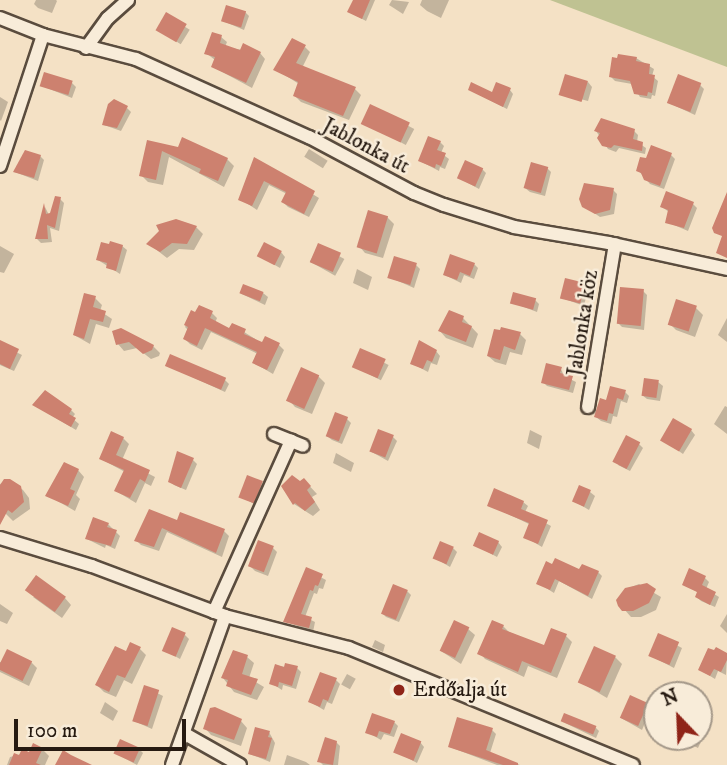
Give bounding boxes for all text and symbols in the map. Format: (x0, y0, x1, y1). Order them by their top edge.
street label: Jablonka út (318, 113, 414, 179)
street label: Jablonka köz (562, 268, 604, 378)
place label: Erdőalja út (413, 677, 507, 703)
north arrow (643, 681, 713, 751)
marker: Erdőalja út (391, 682, 407, 698)
text: N (659, 684, 682, 712)
scale bar (18, 706, 189, 750)
text: 100 m (27, 718, 78, 744)

